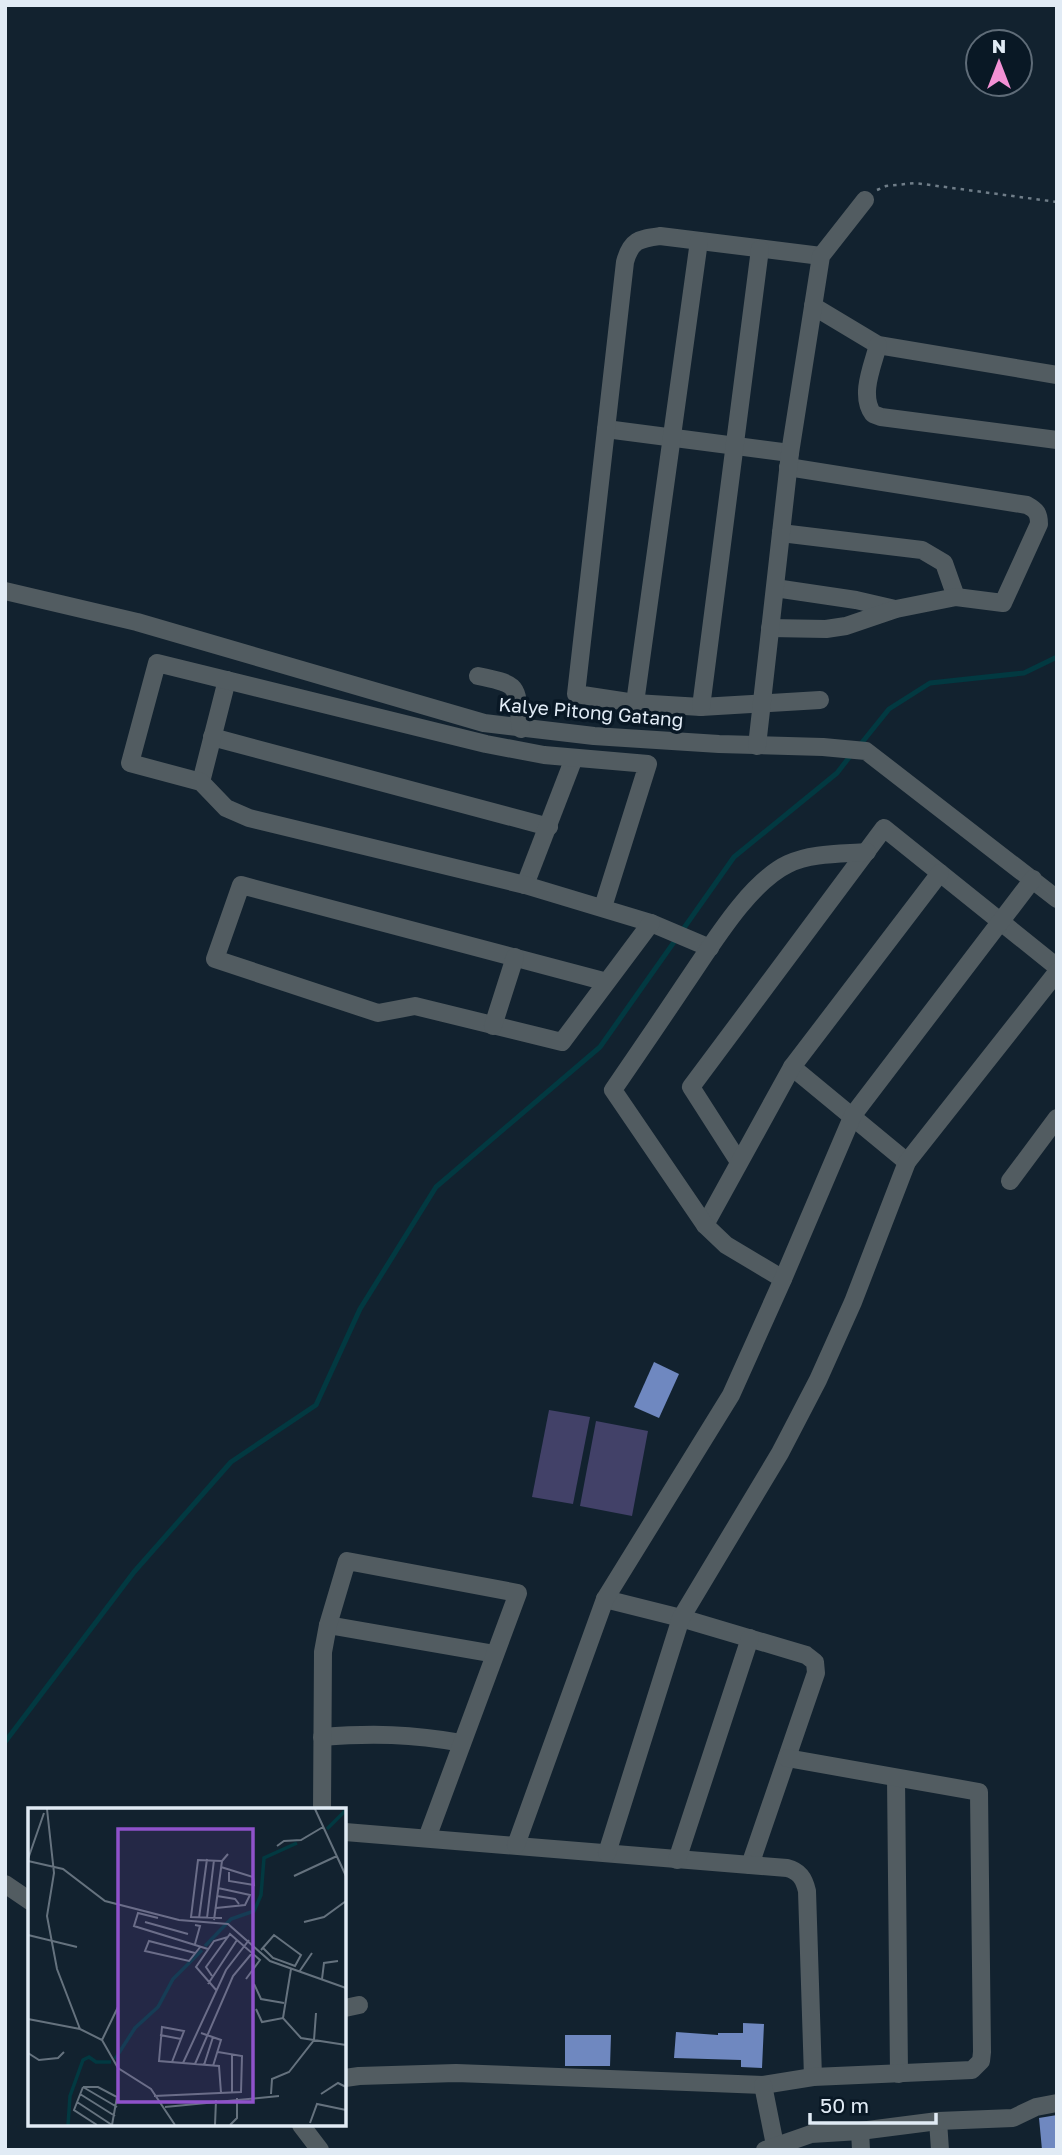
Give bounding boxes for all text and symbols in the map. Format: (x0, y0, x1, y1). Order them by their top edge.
north arrow (964, 28, 1034, 98)
text: N (992, 34, 1006, 57)
street label: Kalye Pitong Gatang (498, 692, 685, 731)
inset map (28, 1808, 346, 2127)
scale bar (810, 2082, 936, 2126)
text: 50 m (820, 2092, 869, 2118)

